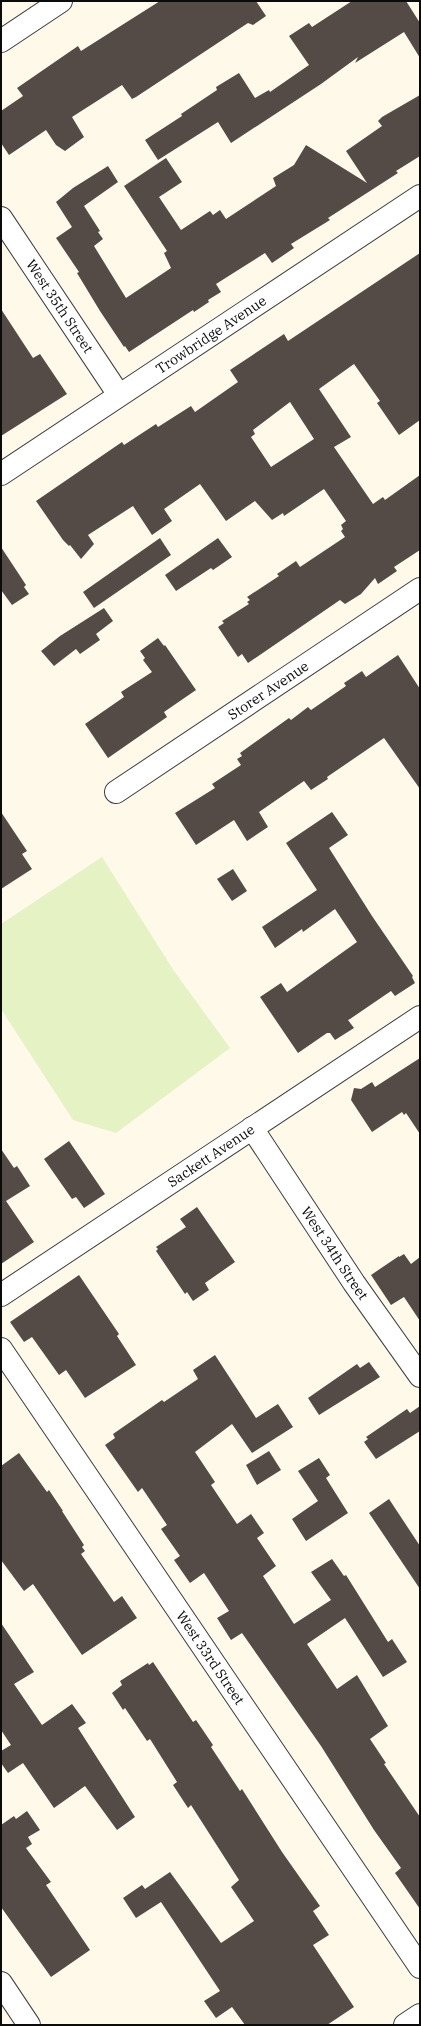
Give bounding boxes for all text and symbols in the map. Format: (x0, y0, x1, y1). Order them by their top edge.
street label: West 35th Street (22, 256, 97, 356)
street label: Trowbridge Avenue (152, 292, 270, 378)
street label: Storer Avenue (224, 657, 312, 724)
street label: Sackett Avenue (164, 1120, 258, 1191)
street label: West 34th Street (297, 1203, 372, 1304)
street label: West 33rd Street (172, 1607, 249, 1708)

